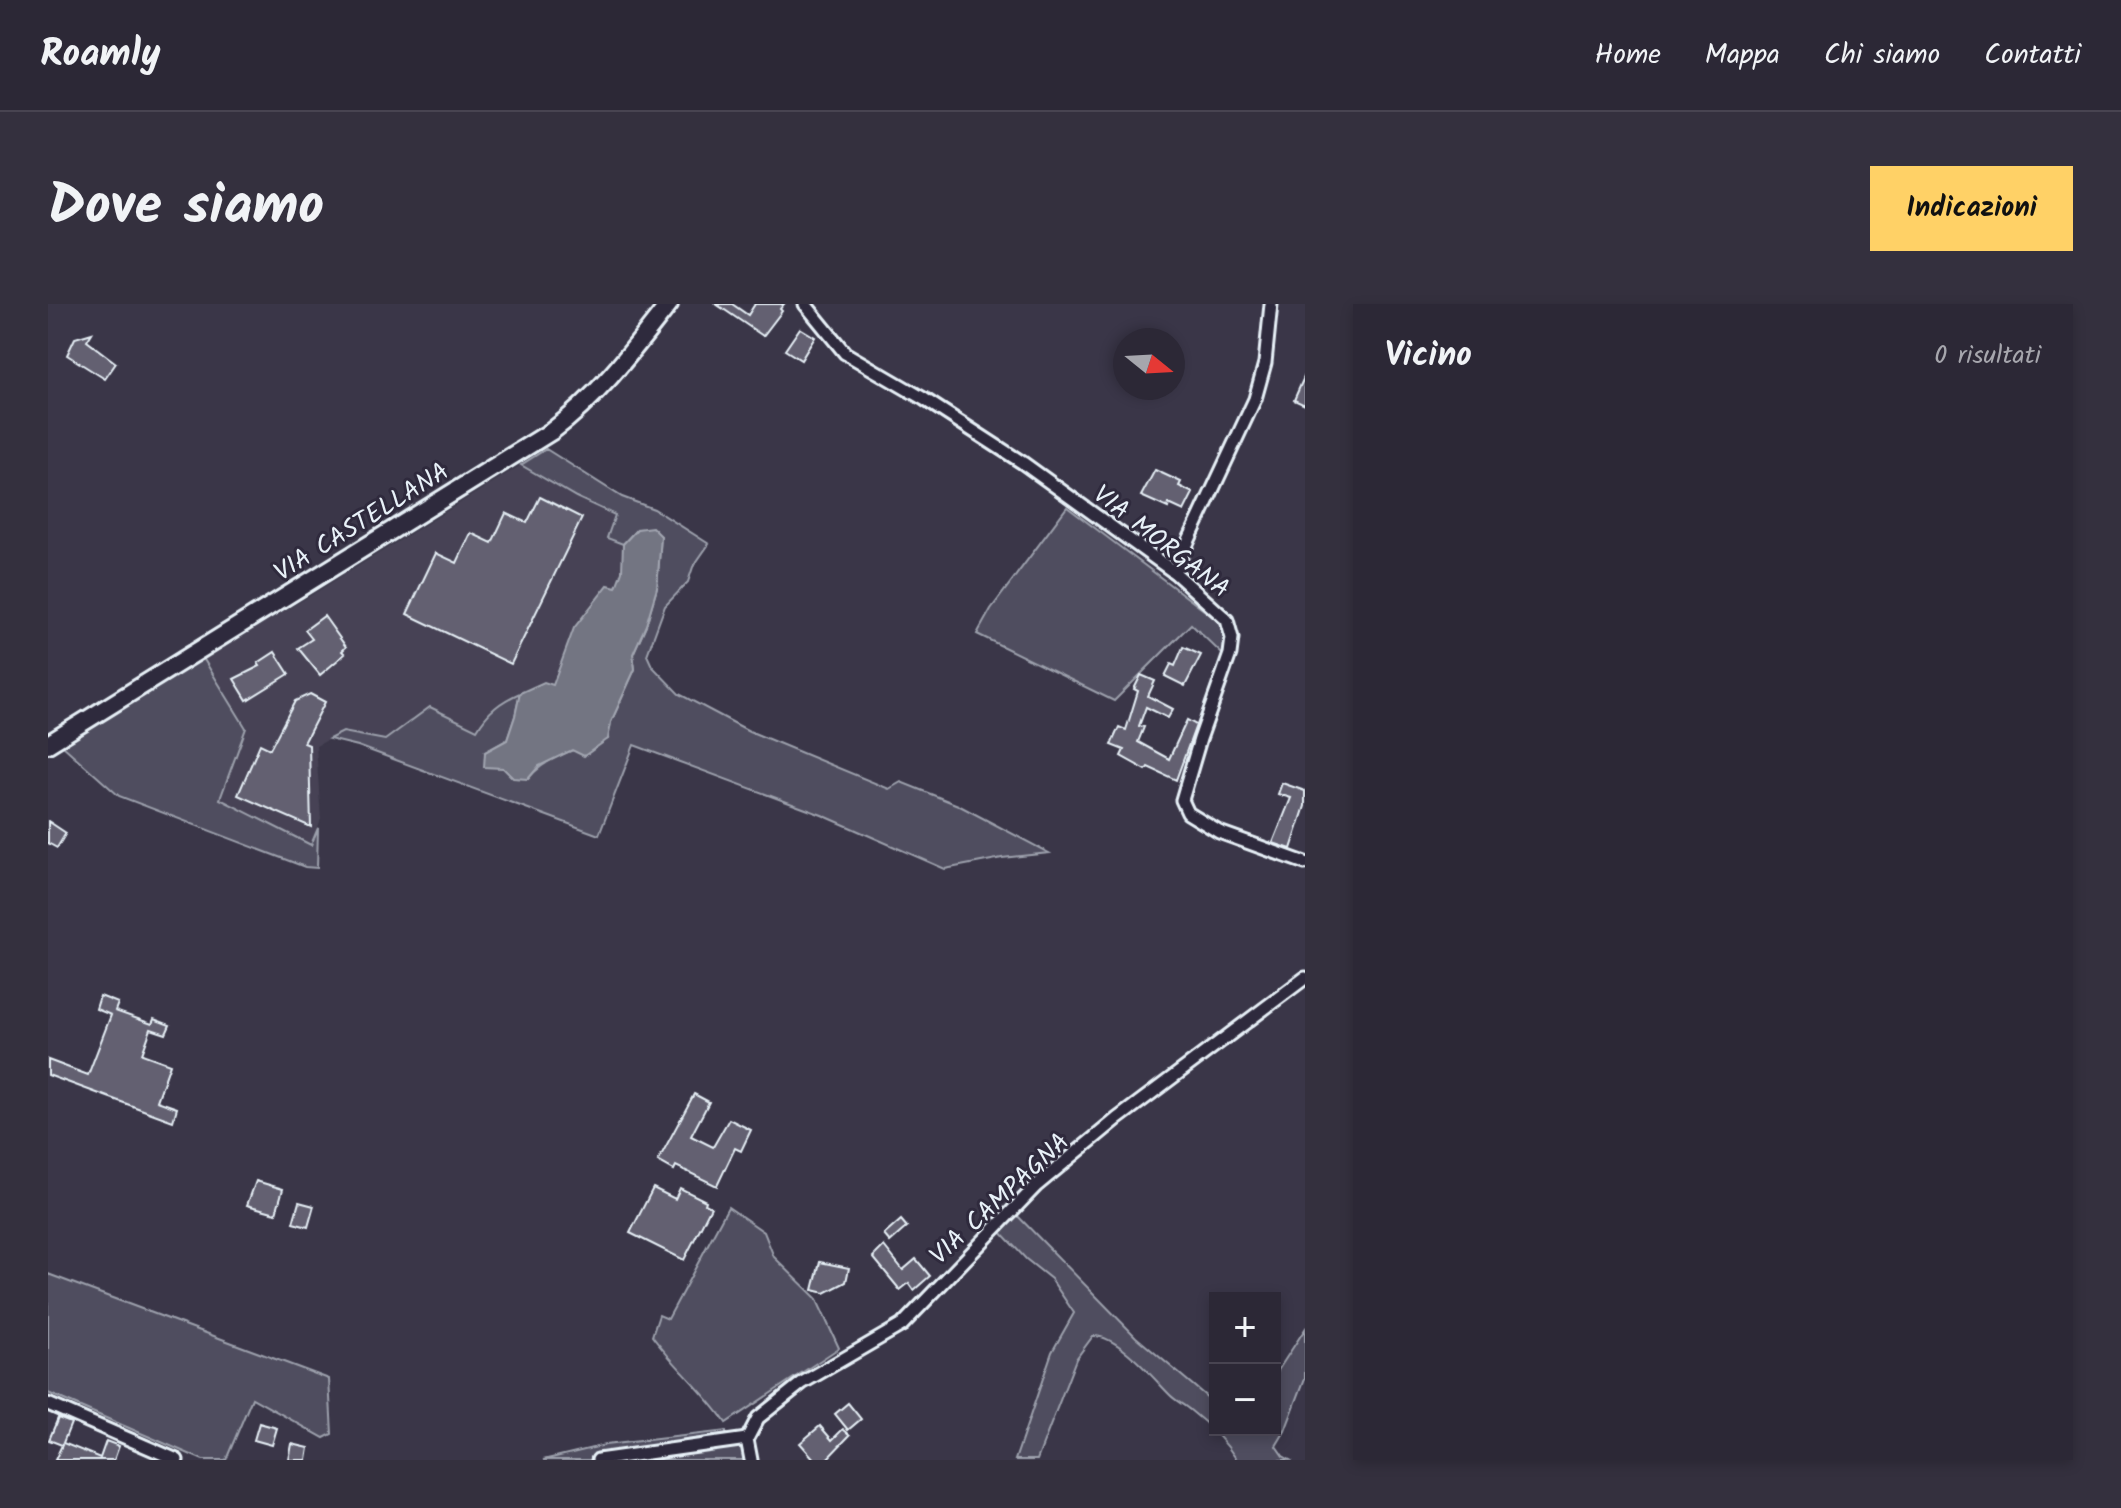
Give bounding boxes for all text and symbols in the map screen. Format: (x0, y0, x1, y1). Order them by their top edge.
text: Roamly (40, 25, 161, 85)
text: Home (1594, 33, 1661, 78)
text: Mappa (1705, 33, 1780, 78)
text: Chi siamo (1824, 33, 1940, 78)
text: Contatti (1984, 33, 2081, 78)
text: Dove siamo (48, 163, 324, 253)
button: Indicazioni (1870, 166, 2073, 251)
north arrow (1113, 328, 1185, 400)
text: Vicino (1385, 329, 1472, 383)
text: 0 risultati (1934, 335, 2041, 377)
street label: VIA CASTELLANA (266, 452, 458, 594)
street label: VIA MORGANA (1083, 475, 1239, 610)
street label: VIA CAMPAGNA (920, 1123, 1080, 1276)
map controls (1209, 1292, 1281, 1436)
button: + (1209, 1292, 1281, 1364)
button: − (1209, 1364, 1281, 1436)

